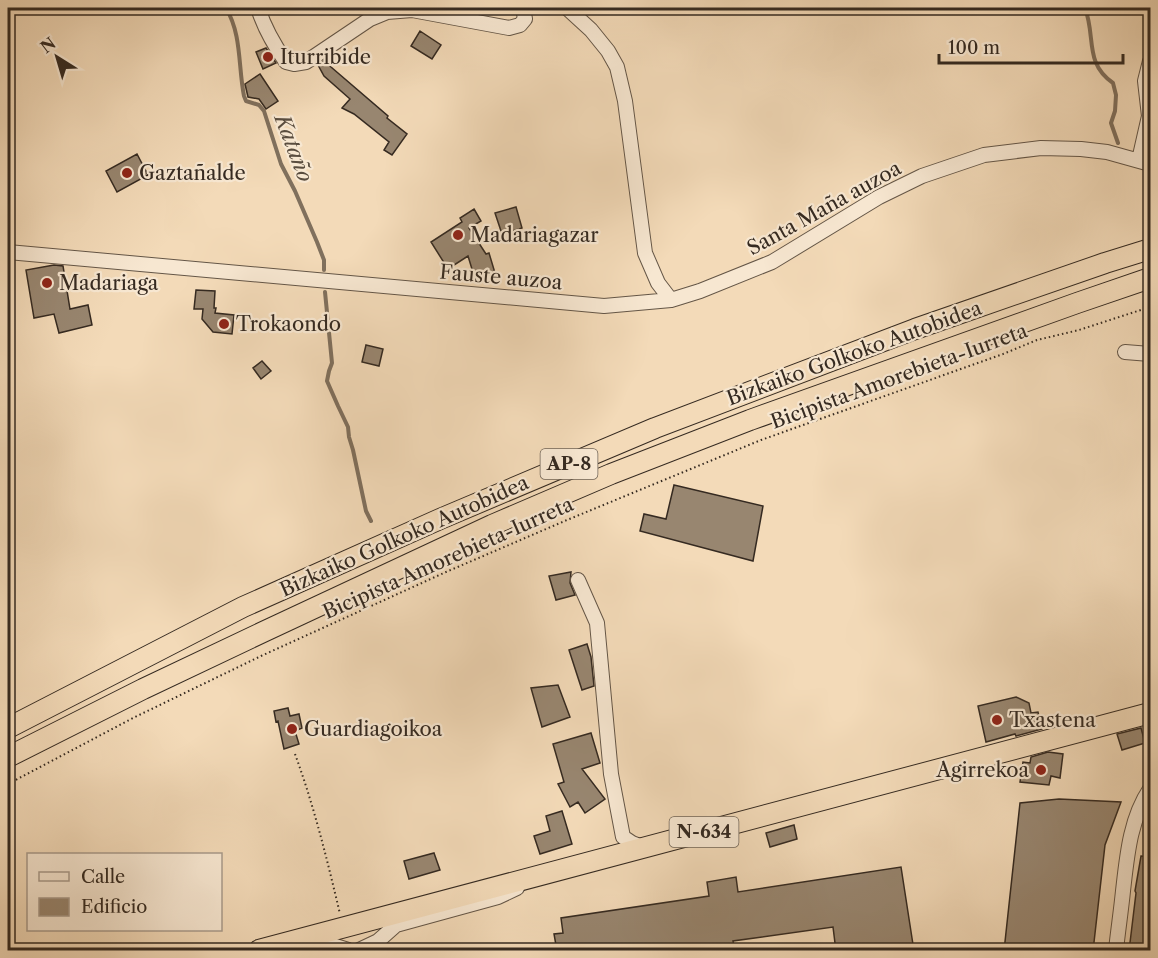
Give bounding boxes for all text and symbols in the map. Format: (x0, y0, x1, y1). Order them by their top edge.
north arrow (27, 27, 87, 87)
scale bar (939, 27, 1124, 65)
text: N (36, 33, 60, 57)
text: 100 m (948, 37, 1000, 59)
place label: Iturribide (280, 45, 371, 69)
marker: Iturribide (261, 50, 275, 64)
water label: Kataño (269, 109, 318, 186)
street label: Santa Maña auzoa (743, 156, 906, 260)
place label: Gaztañalde (139, 161, 246, 185)
marker: Gaztañalde (120, 166, 134, 180)
place label: Madariagazar (470, 223, 599, 247)
marker: Madariagazar (451, 228, 465, 242)
street label: Fauste auzoa (439, 260, 564, 294)
place label: Madariaga (59, 271, 159, 295)
marker: Madariaga (40, 276, 54, 290)
street label: Bizkaiko Golkoko Autobidea (723, 295, 985, 410)
place label: Trokaondo (236, 312, 341, 336)
marker: Trokaondo (217, 317, 231, 331)
street label: Bicipista Amorebieta-Iurreta (767, 318, 1031, 434)
road number: AP-8 (540, 449, 598, 479)
street label: Bizkaiko Golkoko Autobidea (276, 470, 532, 602)
street label: Bicipista Amorebieta-Iurreta (319, 492, 577, 624)
place label: Txastena (1009, 708, 1096, 732)
marker: Txastena (990, 713, 1004, 727)
place label: Guardiagoikoa (304, 717, 443, 741)
marker: Guardiagoikoa (285, 722, 299, 736)
place label: Agirrekoa (935, 758, 1029, 782)
marker: Agirrekoa (1034, 763, 1048, 777)
road number: N-634 (670, 817, 738, 847)
legend (27, 853, 222, 931)
text: Calle (81, 866, 125, 888)
text: Edificio (81, 896, 147, 918)

